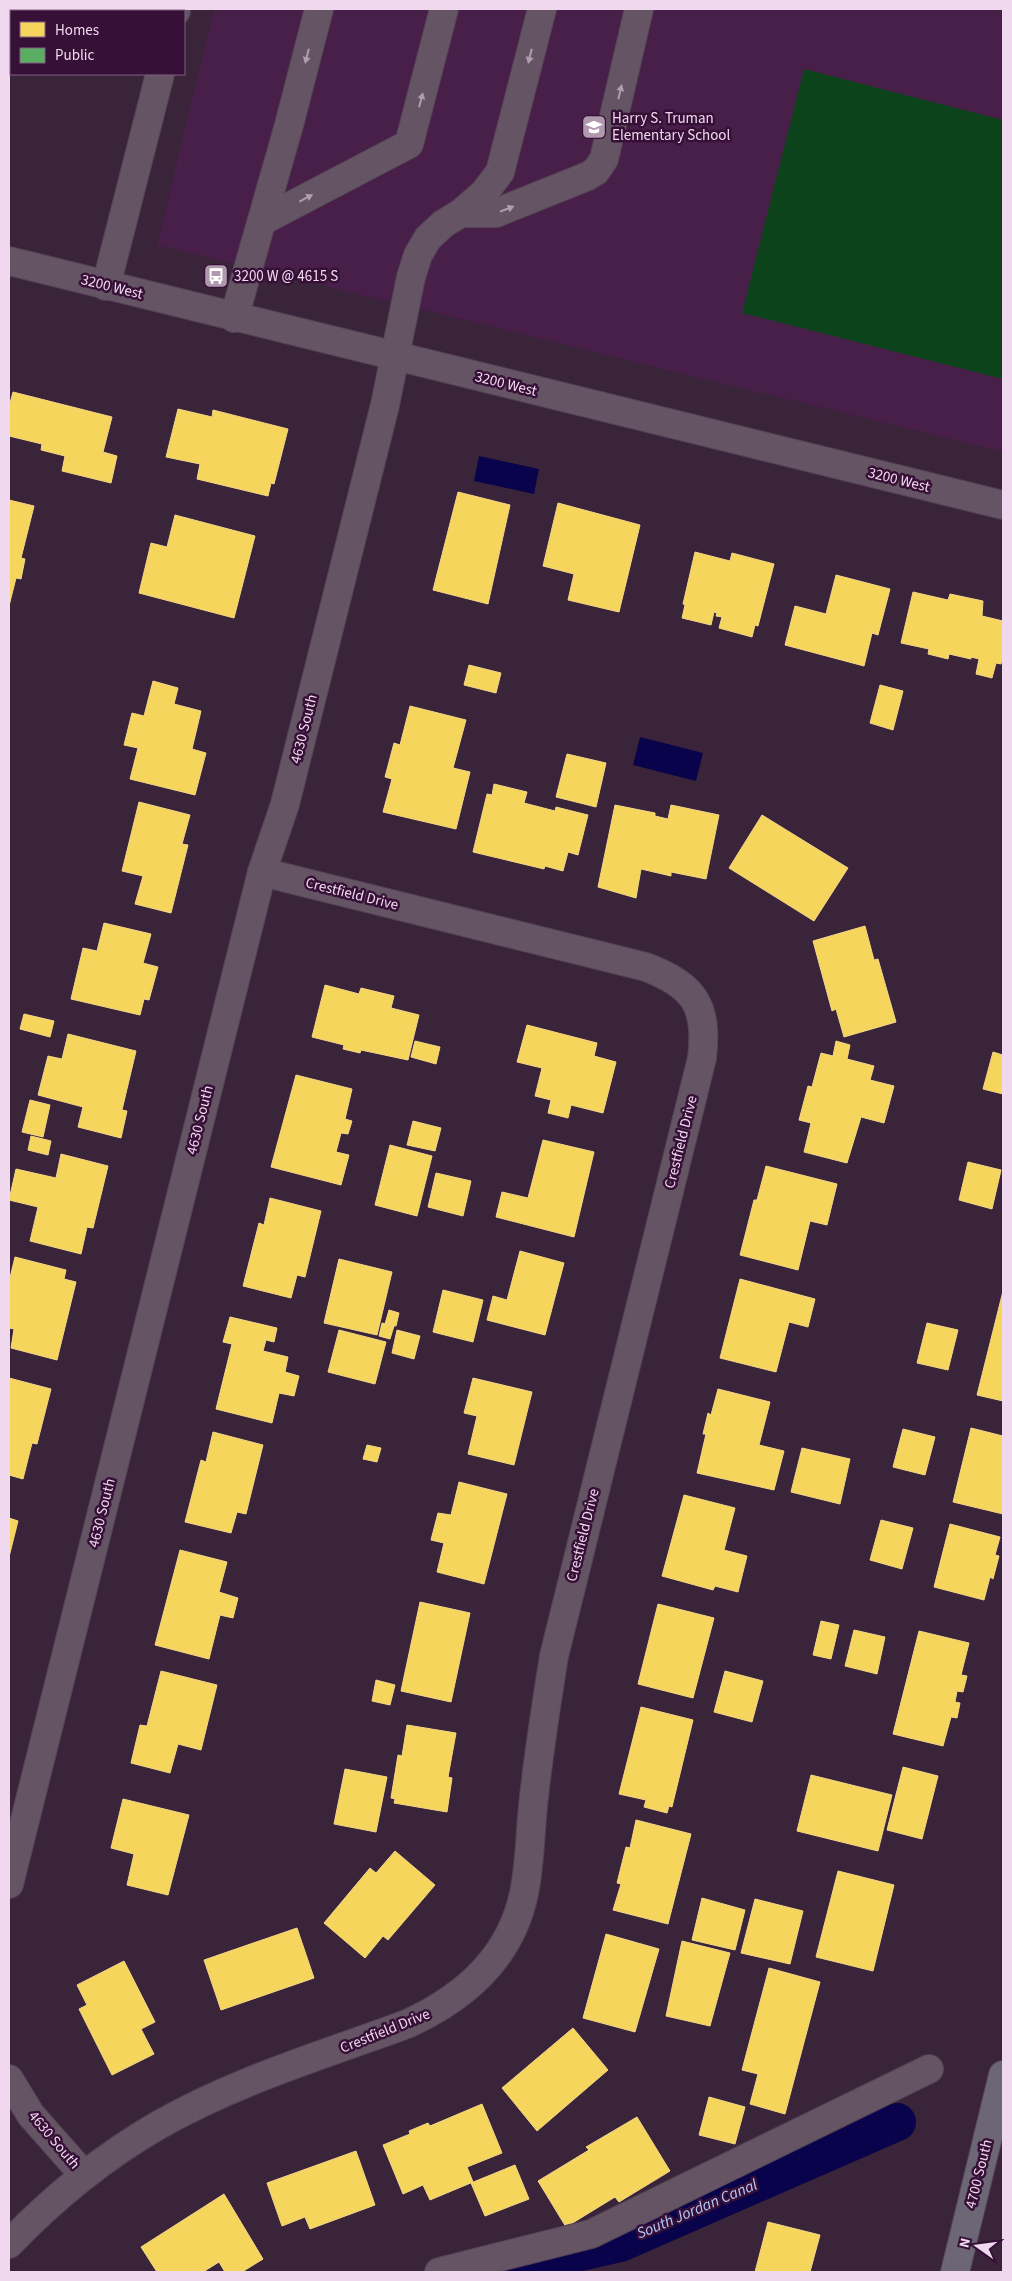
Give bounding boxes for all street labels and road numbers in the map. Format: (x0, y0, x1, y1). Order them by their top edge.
street label: 3200 West (79, 269, 145, 305)
street label: 3200 West (473, 366, 539, 402)
street label: 3200 West (866, 462, 932, 498)
street label: 4630 South (285, 692, 323, 766)
street label: Crestfield Drive (303, 872, 401, 916)
street label: 4630 South (181, 1083, 219, 1157)
street label: Crestfield Drive (659, 1093, 703, 1191)
street label: 4630 South (83, 1476, 121, 1550)
street label: Crestfield Drive (561, 1486, 605, 1584)
street label: Crestfield Drive (337, 2003, 433, 2059)
street label: 4630 South (23, 2106, 85, 2174)
street label: 4700 South (960, 2137, 998, 2211)

